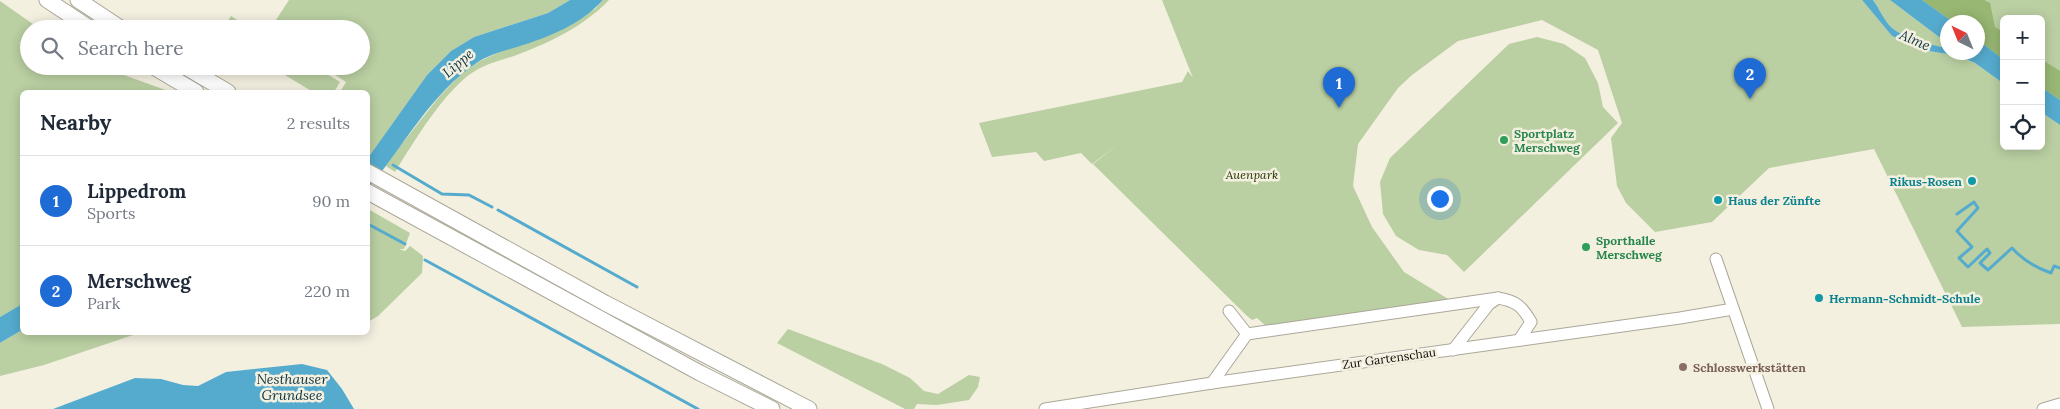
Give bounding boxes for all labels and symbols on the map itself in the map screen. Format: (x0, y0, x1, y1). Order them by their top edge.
north arrow (1940, 15, 1985, 60)
water label: Alme (1896, 25, 1933, 55)
water label: Lippe (439, 45, 478, 81)
pin: 2 (1734, 58, 1766, 99)
pin: 1 (1323, 67, 1355, 108)
place label: Sportplatz Merschweg (1514, 126, 1581, 155)
marker: Sportplatz Merschweg (1498, 134, 1510, 146)
park label: Auenpark (1225, 167, 1278, 182)
place label: Rikus-Rosen (1889, 174, 1962, 189)
marker: Rikus-Rosen (1966, 175, 1978, 187)
your location (1427, 186, 1453, 212)
place label: Haus der Zünfte (1728, 193, 1821, 208)
marker: Haus der Zünfte (1712, 194, 1724, 206)
place label: Sporthalle Merschweg (1596, 233, 1663, 262)
marker: Sporthalle Merschweg (1580, 241, 1592, 253)
place label: Hermann-Schmidt-Schule (1829, 291, 1981, 306)
marker: Hermann-Schmidt-Schule (1813, 292, 1825, 304)
street label: Zur Gartenschau (1341, 344, 1437, 372)
place label: Schlosswerkstätten (1693, 360, 1806, 375)
marker: Schlosswerkstätten (1677, 361, 1689, 373)
water label: Nesthauser Grundsee (256, 370, 328, 404)

